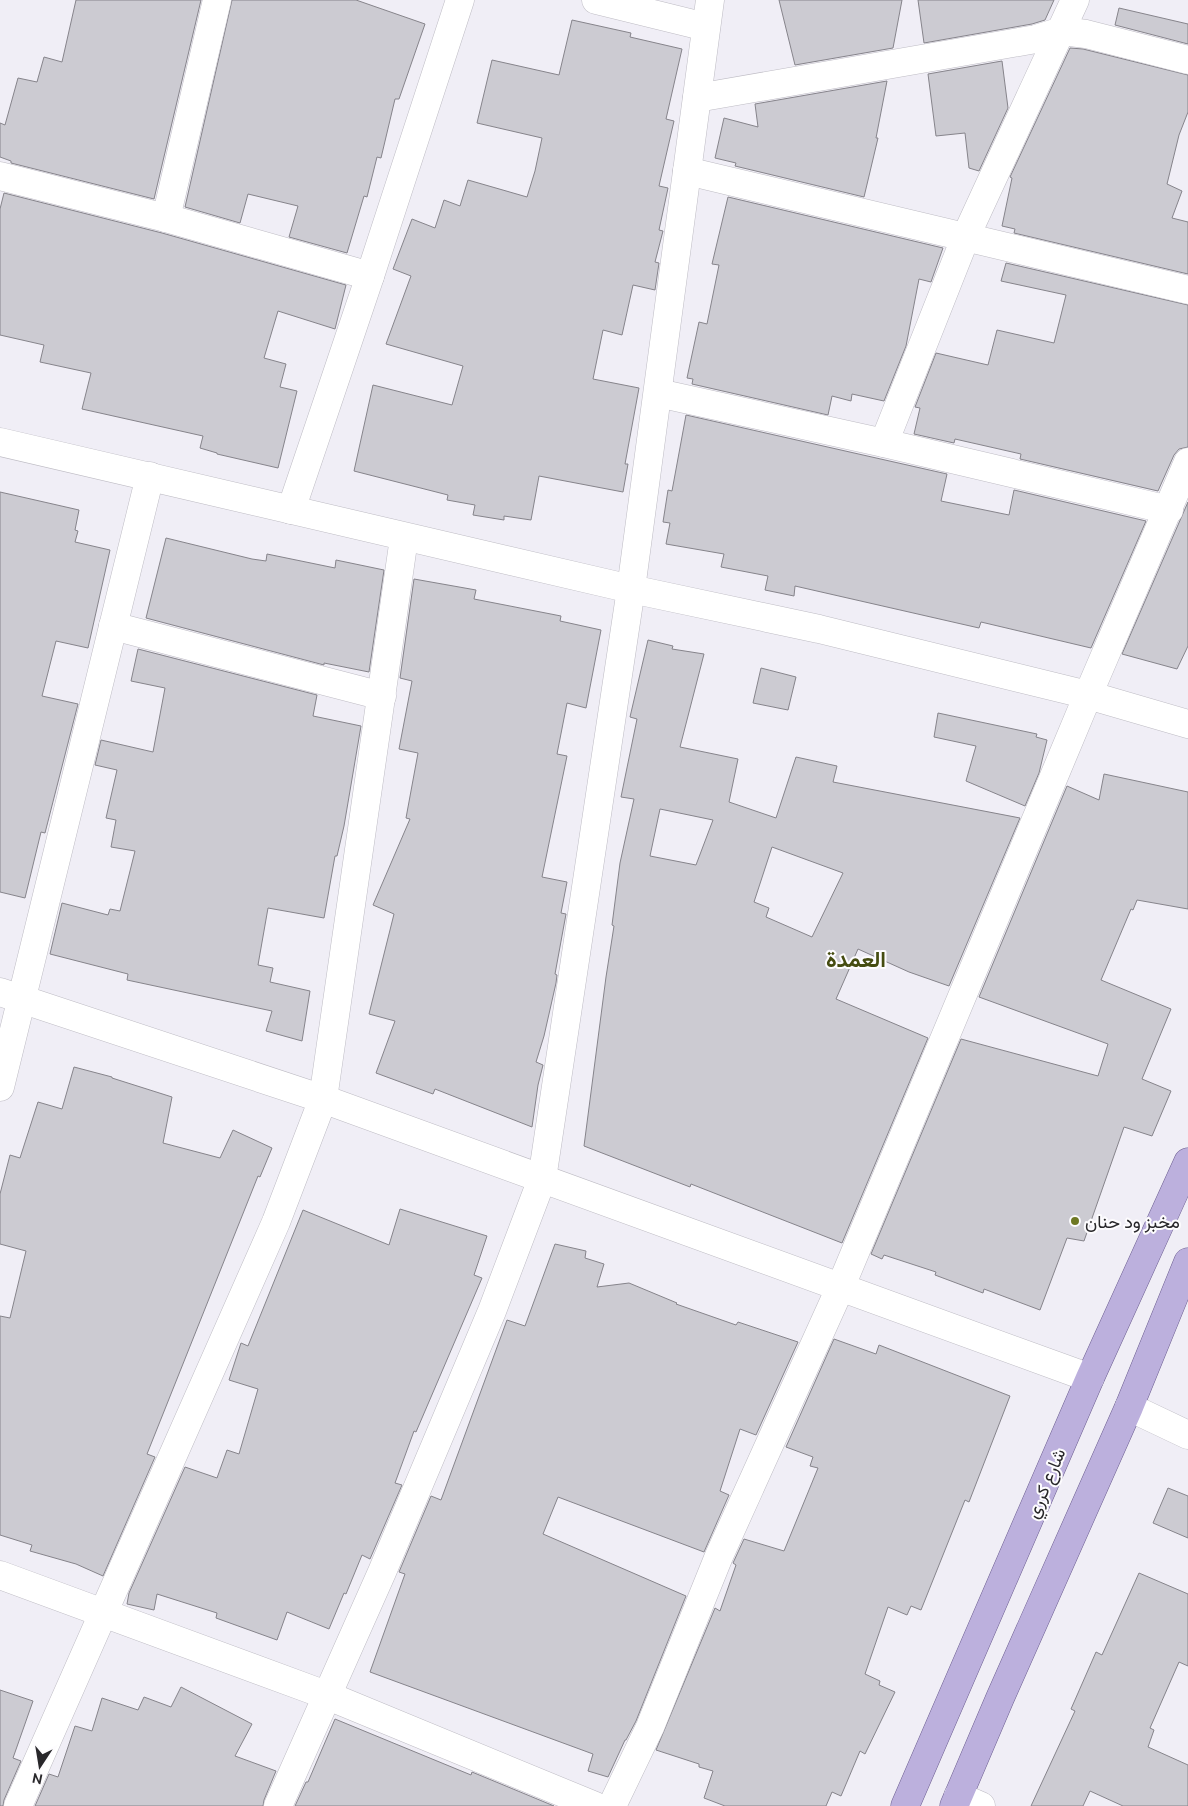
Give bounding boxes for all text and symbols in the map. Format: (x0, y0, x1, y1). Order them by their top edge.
district label: العمدة (826, 946, 886, 971)
place label: مخبز ود حنان (1085, 1211, 1180, 1233)
marker: مخبز ود حنان (1069, 1215, 1081, 1227)
street label: شارع كرري (1021, 1445, 1074, 1523)
north arrow (15, 1741, 65, 1791)
text: N (31, 1770, 44, 1788)

